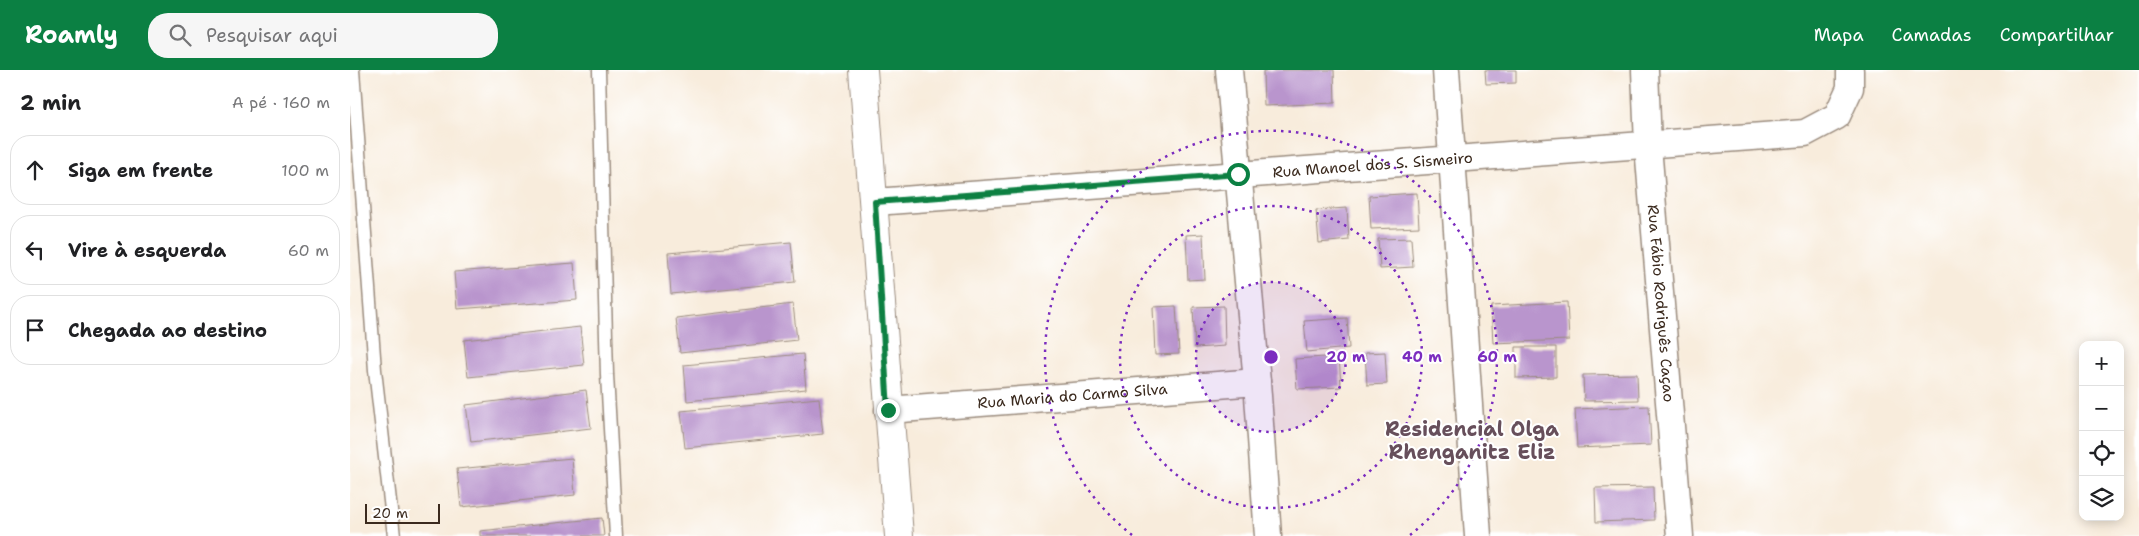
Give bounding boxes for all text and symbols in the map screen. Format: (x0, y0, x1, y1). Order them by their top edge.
search box (148, 13, 498, 58)
text: Roamly (25, 19, 118, 51)
icon: search (166, 21, 194, 49)
text: Pesquisar aqui (206, 23, 338, 48)
text: Mapa (1814, 23, 1864, 47)
text: Camadas (1892, 23, 1972, 47)
text: Compartilhar (2000, 23, 2114, 47)
text: 2 min (20, 89, 81, 117)
text: A pé · 160 m (232, 92, 330, 113)
street label: Rua Manoel dos S. Sismeiro (1272, 148, 1473, 182)
icon: ahead (21, 156, 49, 184)
text: Siga em frente (68, 158, 213, 183)
text: 100 m (281, 160, 329, 181)
route start (1227, 163, 1250, 186)
street label: Rua Fábio Rodriguês Caçao (1643, 204, 1679, 403)
icon: left (21, 236, 49, 264)
text: Vire à esquerda (68, 238, 226, 263)
text: 60 m (288, 240, 329, 261)
icon: arrive (21, 316, 49, 344)
text: Chegada ao destino (68, 318, 267, 343)
map controls (2079, 341, 2124, 521)
button: + (2079, 341, 2124, 386)
text: 20 m (1326, 347, 1366, 367)
text: 40 m (1402, 347, 1442, 367)
text: 60 m (1477, 347, 1517, 367)
centre of rings (1262, 348, 1280, 366)
street label: Rua Maria do Carmo Silva (977, 379, 1169, 413)
button: − (2079, 386, 2124, 431)
route end (877, 399, 900, 422)
district label: Residencial Olga Rhenganitz Eliz (1385, 416, 1559, 465)
button: locate (2079, 431, 2124, 476)
button: layers (2079, 476, 2124, 521)
scale bar (365, 501, 440, 524)
text: 20 m (372, 504, 408, 522)

